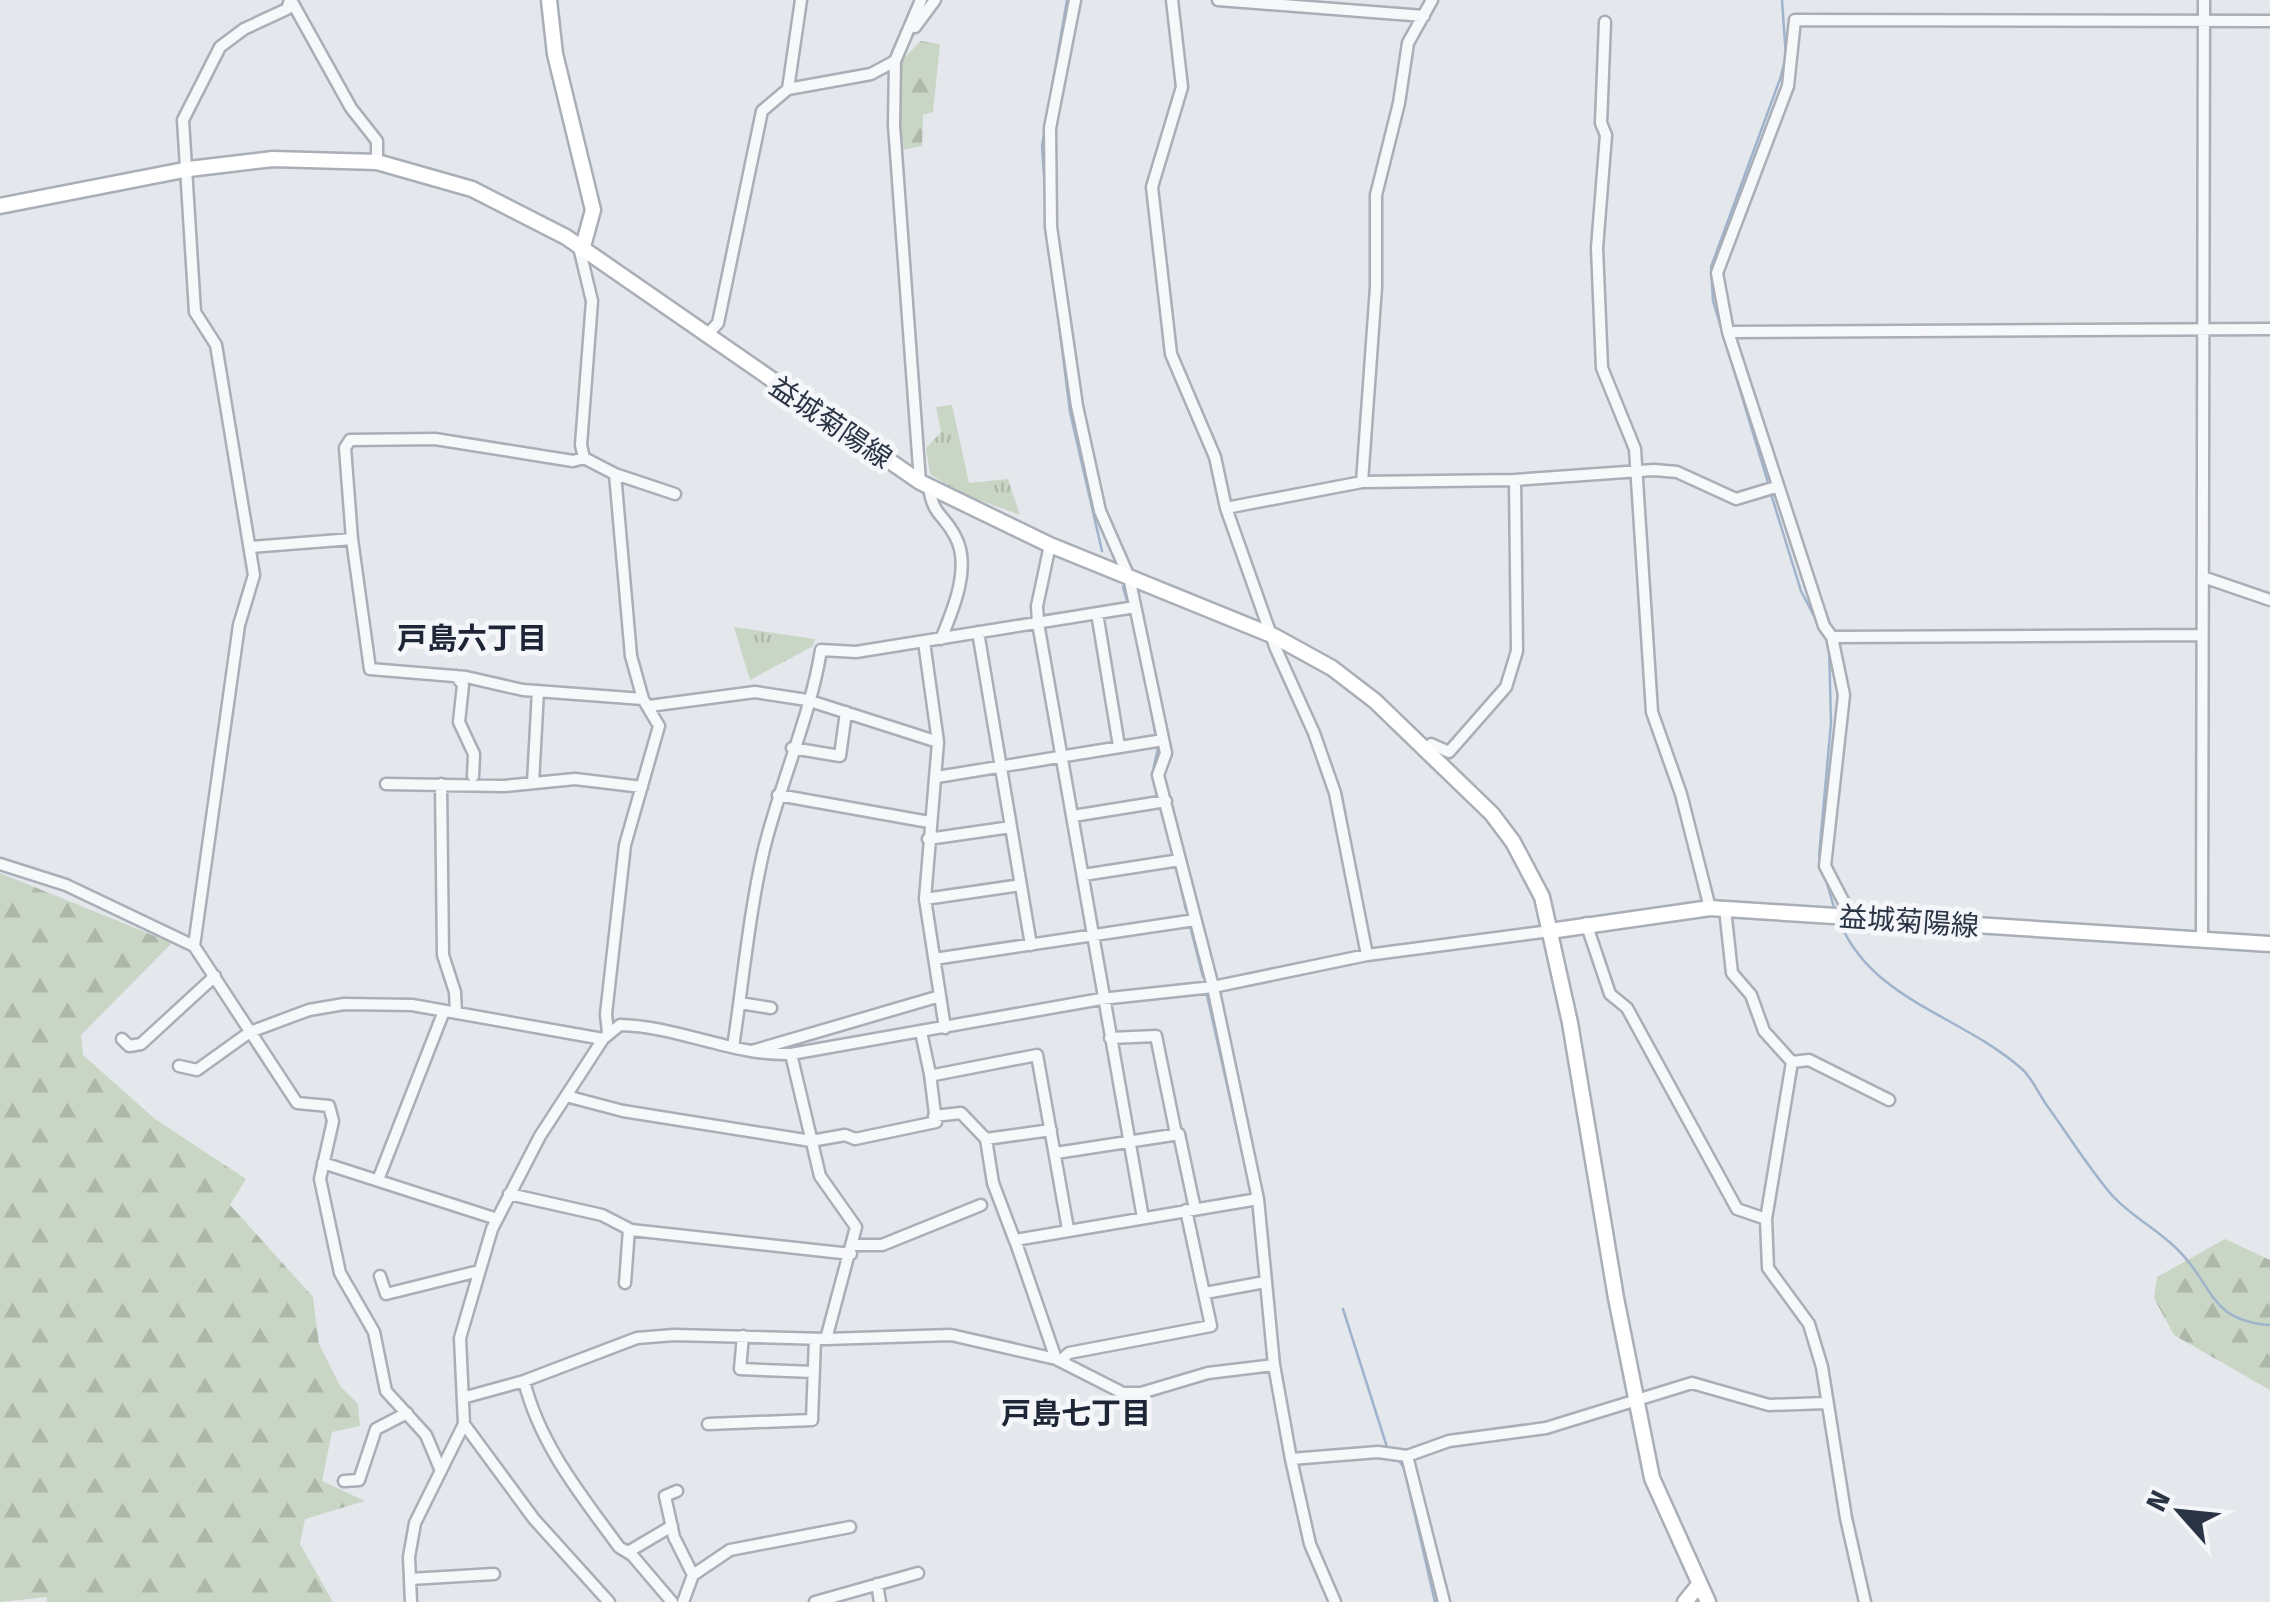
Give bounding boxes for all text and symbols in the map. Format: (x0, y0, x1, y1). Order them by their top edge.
street label: 益城菊陽線 (763, 370, 898, 475)
district label: 戸島六丁目 (397, 621, 547, 657)
street label: 益城菊陽線 (1838, 900, 1980, 943)
district label: 戸島七丁目 (1001, 1396, 1151, 1432)
north arrow (2130, 1462, 2230, 1562)
text: N (2139, 1485, 2177, 1517)

